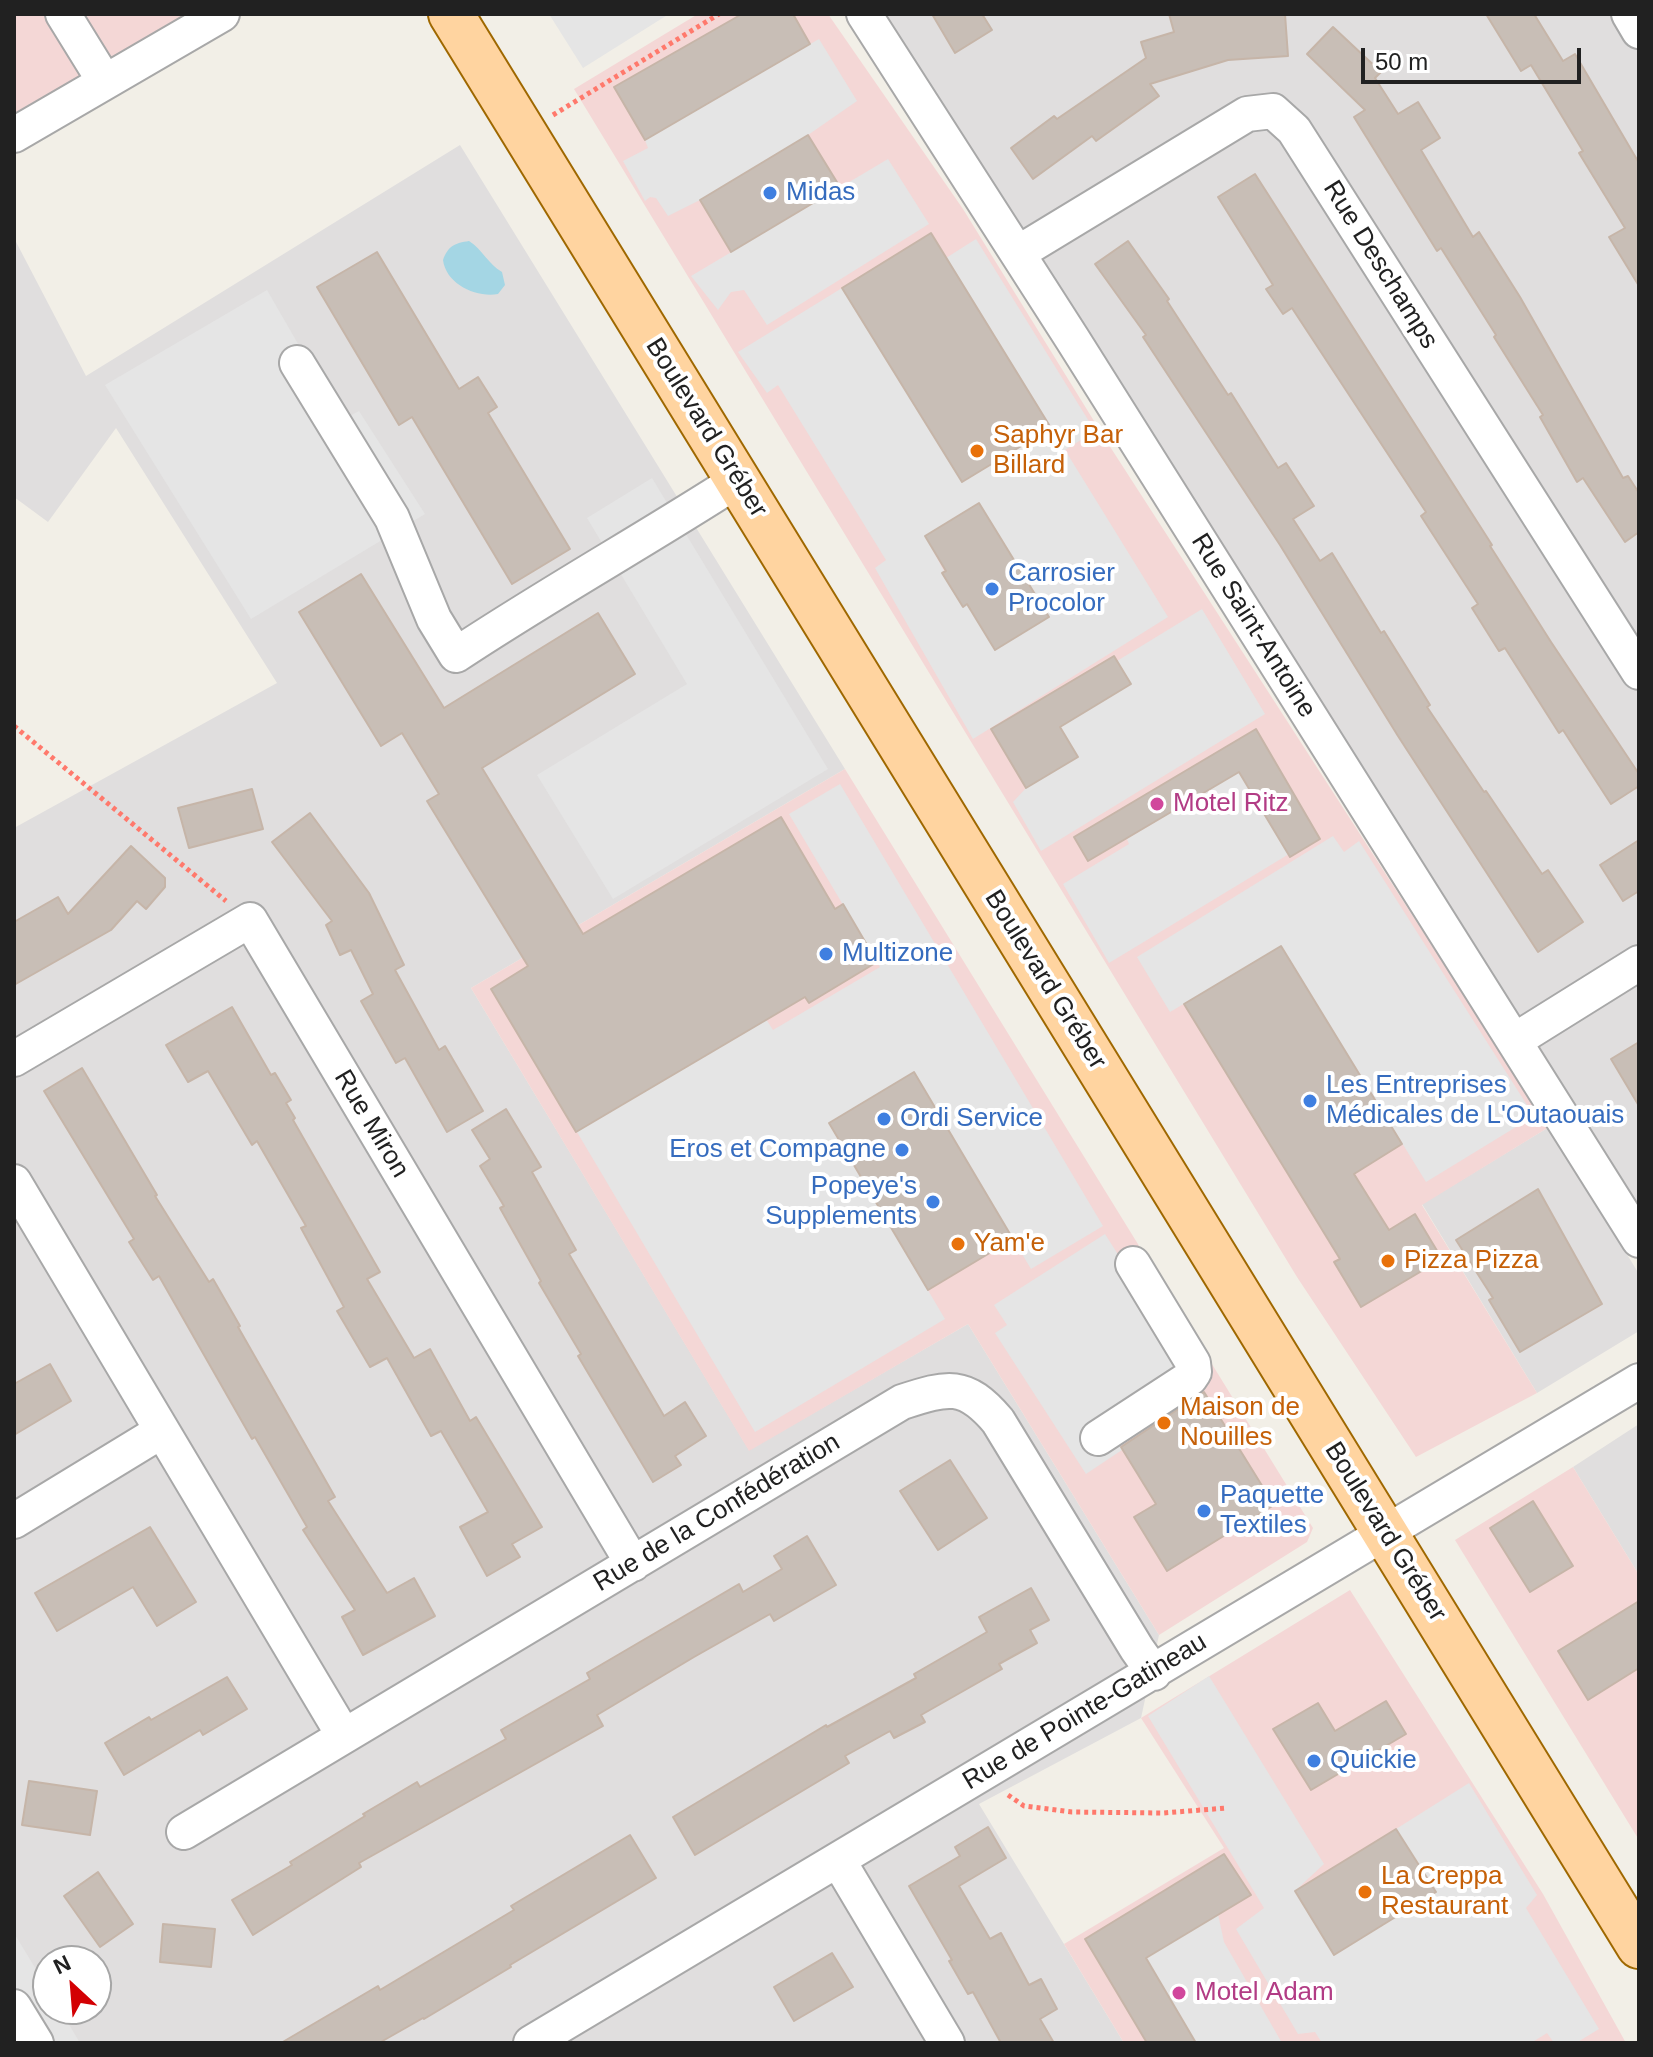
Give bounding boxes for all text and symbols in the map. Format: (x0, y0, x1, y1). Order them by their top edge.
scale bar (1365, 32, 1585, 82)
text: 50 m (1375, 48, 1428, 75)
street label: Rue Deschamps (1316, 175, 1444, 355)
place label: Midas (786, 177, 855, 209)
marker: Midas (761, 184, 779, 202)
street label: Boulevard Gréber (638, 333, 774, 523)
place label: Saphyr Bar Billard (993, 420, 1123, 482)
marker: Saphyr Bar Billard (968, 442, 986, 460)
street label: Rue Saint-Antoine (1184, 528, 1322, 724)
place label: Carrosier Procolor (1008, 558, 1115, 620)
marker: Carrosier Procolor (983, 580, 1001, 598)
place label: Motel Ritz (1173, 788, 1289, 820)
marker: Motel Ritz (1148, 795, 1166, 813)
street label: Boulevard Gréber (977, 885, 1113, 1075)
place label: Multizone (842, 938, 953, 970)
marker: Multizone (817, 945, 835, 963)
street label: Rue Miron (327, 1065, 415, 1183)
place label: Les Entreprises Médicales de L'Outaouais (1326, 1070, 1624, 1132)
marker: Les Entreprises Médicales de L'Outaouais (1301, 1092, 1319, 1110)
place label: Ordi Service (900, 1103, 1043, 1135)
marker: Ordi Service (875, 1110, 893, 1128)
place label: Eros et Compagne (669, 1134, 886, 1166)
marker: Eros et Compagne (893, 1141, 911, 1159)
place label: Popeye's Supplements (765, 1171, 917, 1232)
marker: Popeye's Supplements (924, 1193, 942, 1211)
place label: Yam'e (974, 1228, 1045, 1260)
marker: Yam'e (949, 1235, 967, 1253)
place label: Pizza Pizza (1404, 1245, 1538, 1277)
marker: Pizza Pizza (1379, 1252, 1397, 1270)
place label: Maison de Nouilles (1180, 1392, 1300, 1454)
marker: Maison de Nouilles (1155, 1414, 1173, 1432)
street label: Rue de la Confédération (588, 1427, 846, 1599)
street label: Boulevard Gréber (1317, 1437, 1453, 1627)
place label: Paquette Textiles (1220, 1480, 1324, 1542)
marker: Paquette Textiles (1195, 1502, 1213, 1520)
street label: Rue de Pointe-Gatineau (957, 1627, 1213, 1797)
place label: Quickie (1330, 1745, 1417, 1777)
marker: Quickie (1305, 1752, 1323, 1770)
place label: La Creppa Restaurant (1381, 1861, 1508, 1922)
marker: La Creppa Restaurant (1356, 1883, 1374, 1901)
north arrow (32, 1945, 112, 2025)
text: N (50, 1950, 75, 1979)
place label: Motel Adam (1195, 1977, 1334, 2009)
marker: Motel Adam (1170, 1984, 1188, 2002)

